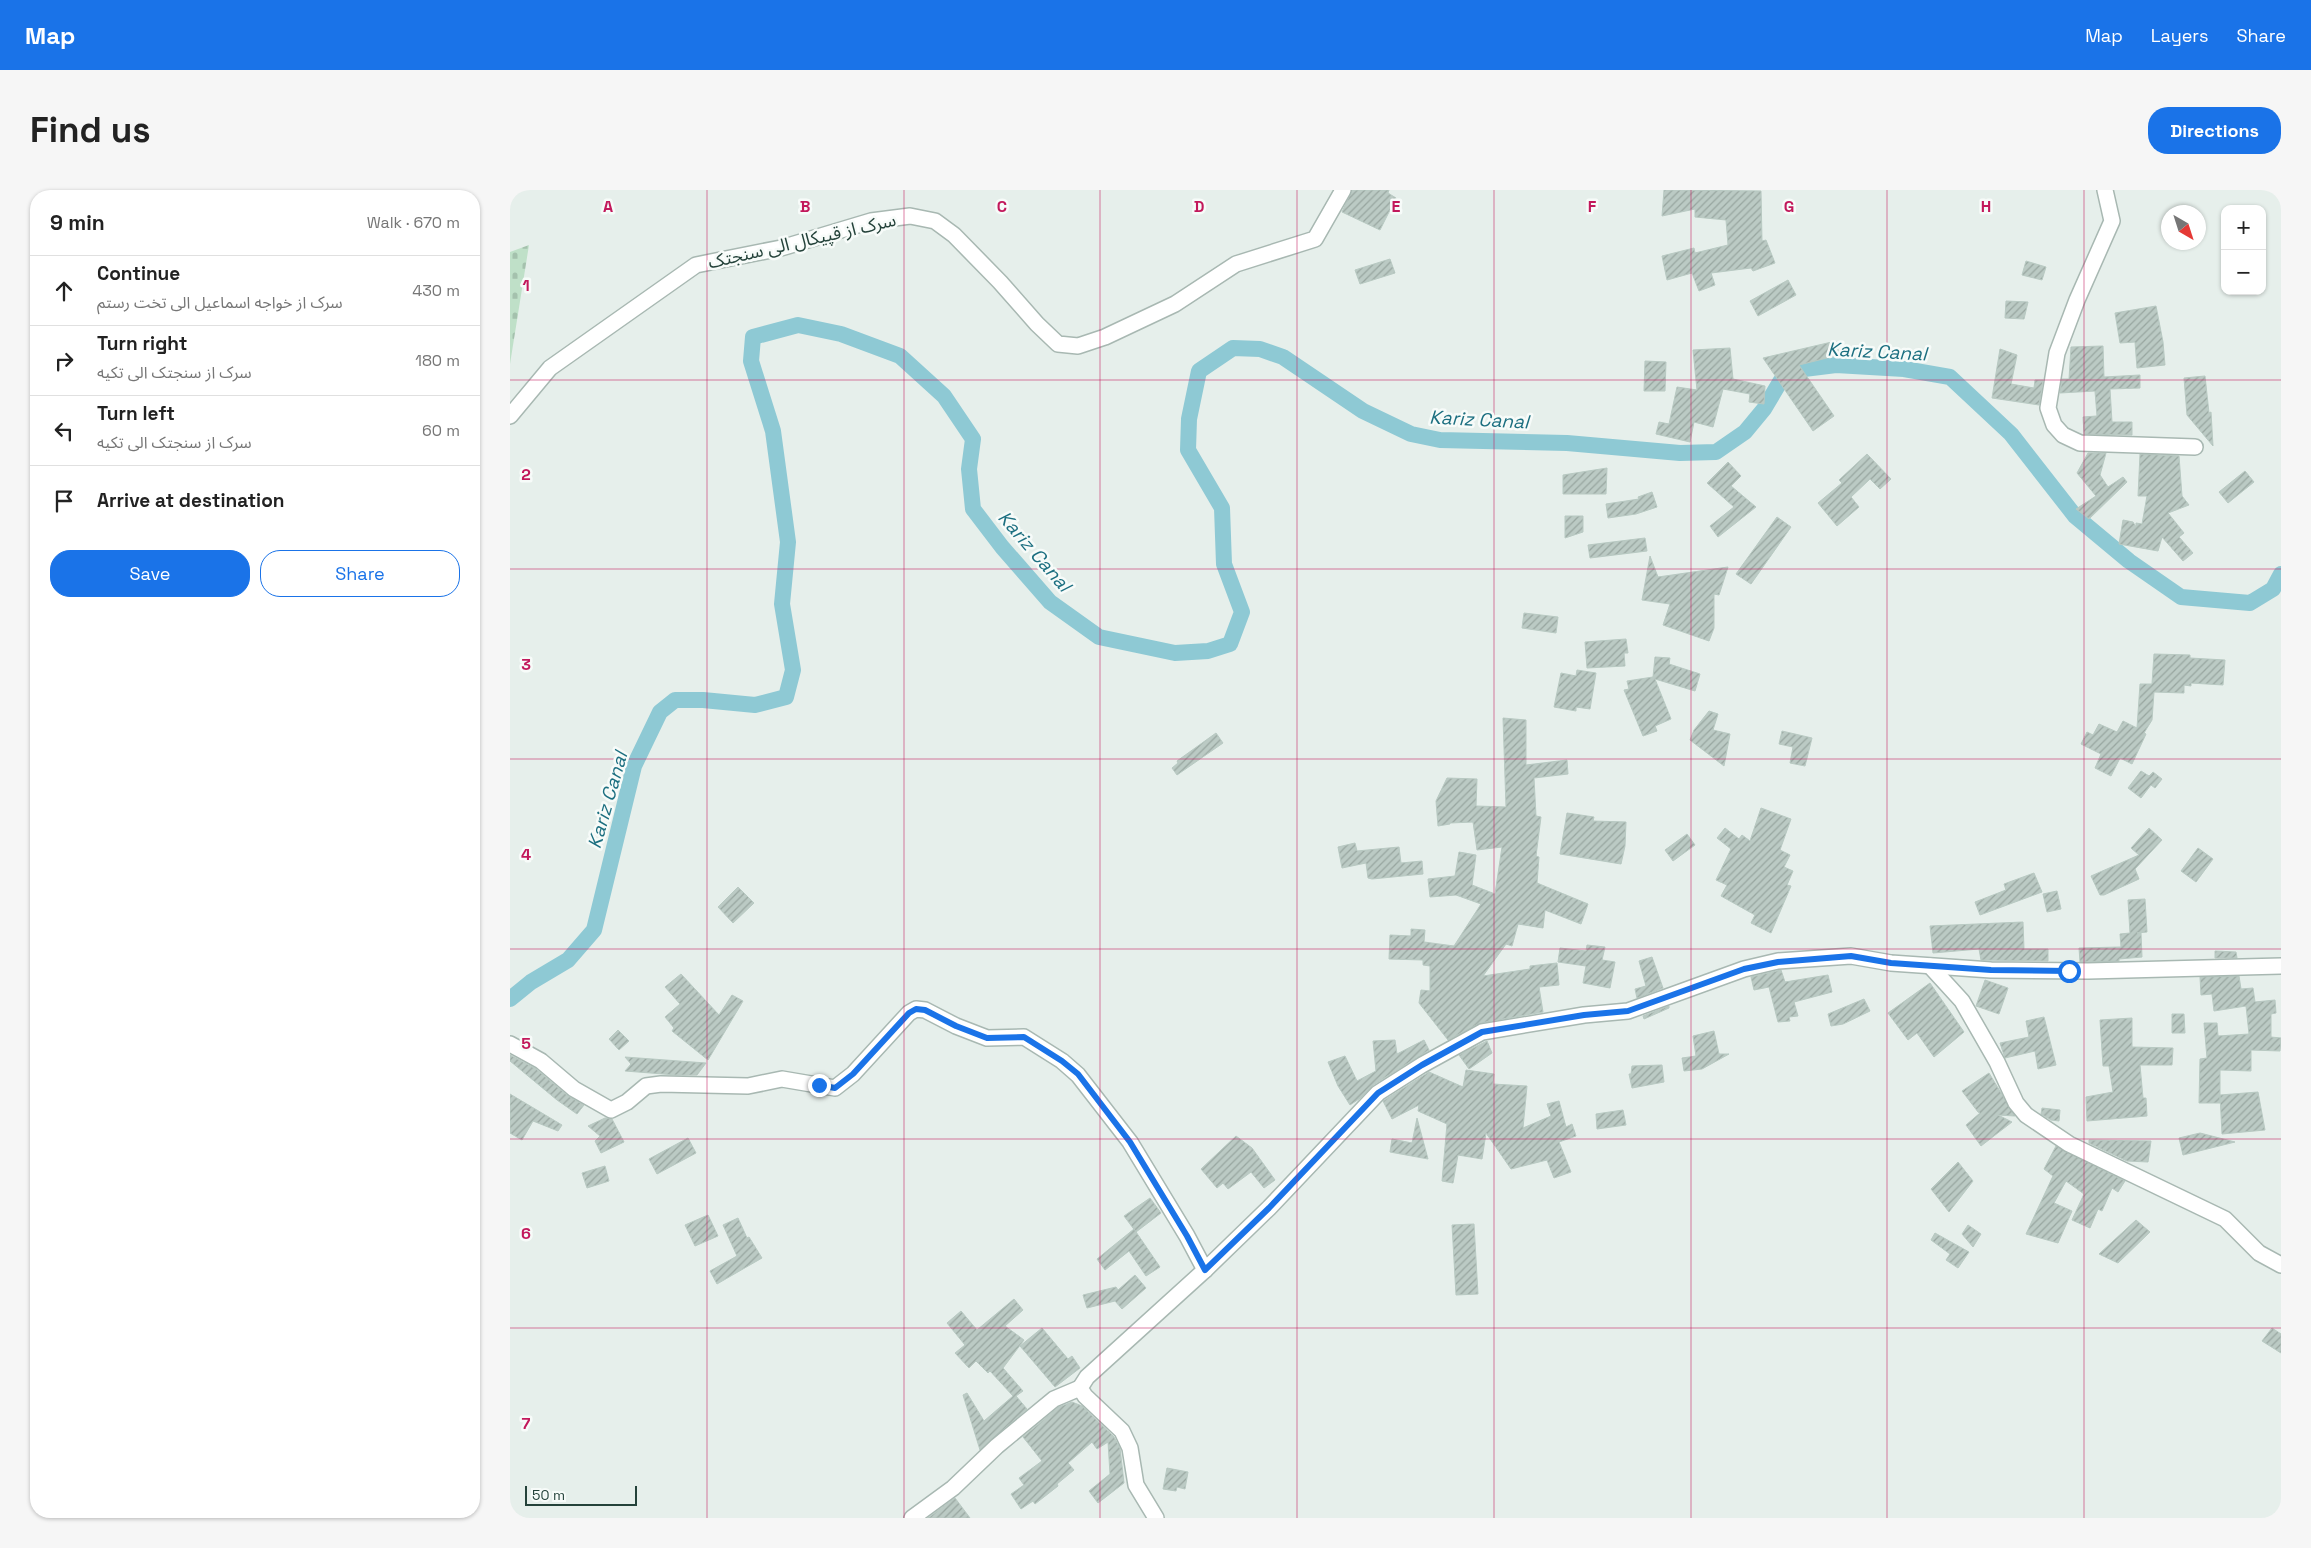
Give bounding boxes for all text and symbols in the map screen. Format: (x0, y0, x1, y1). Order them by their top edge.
text: Map (25, 20, 75, 51)
text: Map (2085, 24, 2123, 47)
text: Layers (2151, 24, 2208, 47)
text: Share (2236, 24, 2286, 47)
button: Directions (2148, 107, 2281, 154)
text: Find us (30, 108, 151, 152)
text: A (603, 196, 613, 217)
text: B (800, 196, 810, 217)
text: C (997, 196, 1007, 217)
text: D (1194, 196, 1204, 217)
text: E (1392, 196, 1401, 217)
text: F (1588, 196, 1597, 217)
text: G (1784, 196, 1794, 217)
text: H (1981, 196, 1991, 217)
north arrow (2161, 205, 2206, 250)
map controls (2221, 205, 2266, 295)
button: + (2221, 205, 2266, 250)
street label: سرک از قپیکال الی سنجتک (706, 208, 898, 273)
text: 9 min (50, 209, 105, 236)
text: Walk · 670 m (367, 212, 460, 233)
button: − (2221, 250, 2266, 295)
text: Continue (97, 261, 180, 286)
text: 1 (522, 275, 530, 296)
icon: ahead (50, 277, 78, 305)
text: 430 m (412, 280, 460, 301)
text: سرک از خواجه اسماعیل الی تخت رستم (97, 292, 343, 313)
text: Turn right (97, 331, 187, 356)
water label: Kariz Canal (1827, 336, 1930, 367)
icon: right (50, 347, 78, 375)
text: 180 m (415, 350, 460, 371)
text: سرک از سنجتک الی تکیه (97, 362, 252, 383)
text: Turn left (97, 401, 175, 426)
water label: Kariz Canal (1429, 404, 1532, 435)
icon: left (50, 417, 78, 445)
text: 60 m (422, 420, 460, 441)
text: سرک از سنجتک الی تکیه (97, 432, 252, 453)
text: 2 (521, 464, 531, 485)
icon: arrive (50, 487, 78, 515)
text: Arrive at destination (97, 488, 285, 513)
water label: Kariz Canal (993, 506, 1078, 599)
button: Save (50, 550, 250, 597)
button: Share (260, 550, 460, 597)
text: 3 (521, 654, 531, 675)
water label: Kariz Canal (582, 747, 634, 851)
text: 4 (521, 844, 531, 865)
route start (2058, 960, 2081, 983)
text: 5 (521, 1033, 531, 1054)
route end (808, 1074, 831, 1097)
text: 6 (521, 1223, 531, 1244)
text: 7 (522, 1413, 531, 1434)
scale bar (525, 1483, 638, 1506)
text: 50 m (532, 1486, 565, 1504)

